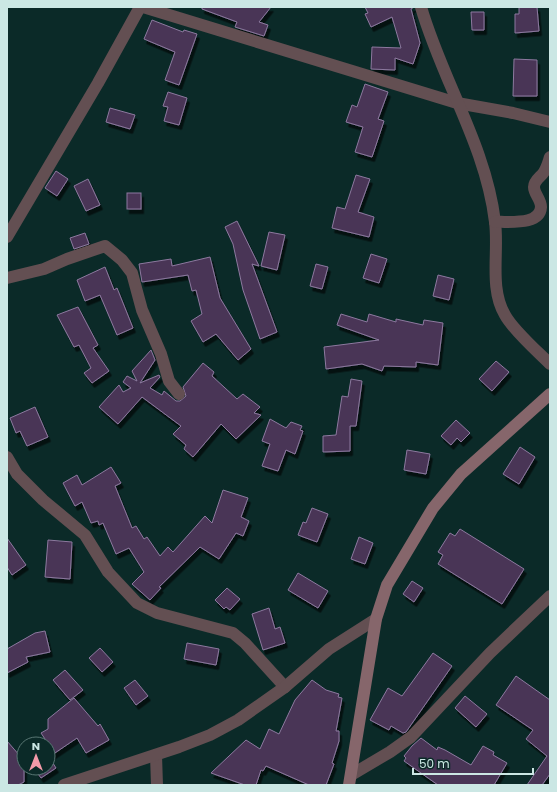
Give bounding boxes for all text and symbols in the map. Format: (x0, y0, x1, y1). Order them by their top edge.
north arrow (16, 736, 56, 776)
text: N (32, 738, 40, 754)
scale bar (413, 750, 533, 776)
text: 50 m (419, 755, 450, 772)

